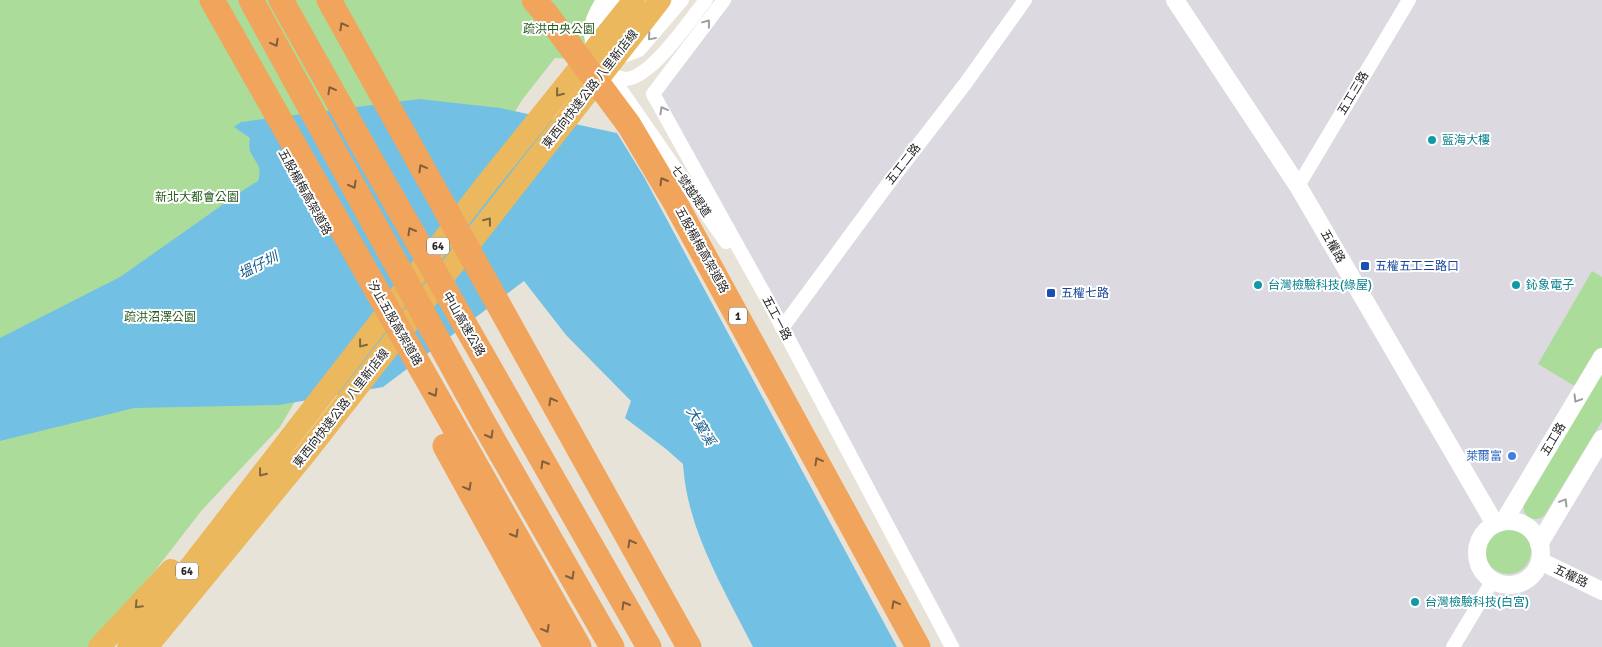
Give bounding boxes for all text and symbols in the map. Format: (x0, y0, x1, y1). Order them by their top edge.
one-way arrow (701, 19, 710, 29)
one-way arrow (339, 22, 349, 31)
park label: 疏洪中央公園 (523, 22, 595, 37)
street label: 東西向快速公路 八里新店線 (539, 27, 641, 152)
one-way arrow (648, 31, 656, 40)
one-way arrow (268, 37, 278, 46)
street label: 五工三路 (1335, 69, 1372, 118)
one-way arrow (328, 86, 338, 95)
one-way arrow (556, 87, 565, 96)
one-way arrow (659, 107, 669, 116)
place label: 藍海大樓 (1442, 133, 1490, 148)
marker: 藍海大樓 (1426, 134, 1438, 146)
street label: 五工二路 (883, 141, 924, 188)
street label: 五股楊梅高架道路 (275, 147, 334, 238)
street label: 七號越堤道 (667, 162, 714, 220)
one-way arrow (418, 164, 428, 173)
one-way arrow (659, 178, 669, 187)
one-way arrow (347, 179, 357, 188)
park label: 新北大都會公園 (155, 190, 239, 205)
street label: 五股楊梅高架道路 (672, 205, 731, 296)
one-way arrow (482, 218, 490, 227)
street label: 五權路 (1317, 227, 1348, 266)
one-way arrow (408, 228, 418, 237)
road number: 64 (427, 238, 449, 255)
water label: 塭仔圳 (236, 247, 283, 283)
place label: 五權五工三路口 (1375, 259, 1459, 274)
marker: 五權五工三路口 (1359, 260, 1371, 272)
street label: 汐止五股高架道路 (364, 278, 425, 369)
place label: 台灣檢驗科技(綠屋) (1268, 278, 1372, 293)
place label: 鈊象電子 (1526, 278, 1574, 293)
marker: 台灣檢驗科技(綠屋) (1252, 279, 1264, 291)
marker: 鈊象電子 (1510, 279, 1522, 291)
place label: 五權七路 (1061, 286, 1109, 301)
marker: 五權七路 (1045, 287, 1057, 299)
street label: 中山高速公路 (439, 289, 488, 359)
street label: 五工一路 (759, 294, 794, 343)
road number: 1 (729, 308, 747, 324)
park label: 疏洪沼澤公園 (124, 310, 196, 325)
one-way arrow (359, 338, 367, 347)
street label: 東西向快速公路 八里新店線 (290, 346, 392, 471)
one-way arrow (428, 387, 438, 396)
one-way arrow (1573, 393, 1583, 402)
one-way arrow (548, 398, 558, 407)
water label: 大窠溪 (682, 404, 720, 450)
street label: 五工路 (1538, 420, 1569, 459)
one-way arrow (484, 429, 494, 438)
place label: 萊爾富 (1466, 449, 1502, 464)
marker: 萊爾富 (1506, 450, 1518, 462)
one-way arrow (814, 457, 824, 466)
one-way arrow (540, 460, 550, 469)
one-way arrow (259, 467, 268, 476)
one-way arrow (461, 482, 471, 491)
one-way arrow (1558, 499, 1568, 508)
one-way arrow (508, 529, 518, 538)
one-way arrow (627, 540, 637, 549)
road number: 64 (176, 562, 198, 580)
street label: 五權路 (1551, 562, 1590, 591)
one-way arrow (565, 570, 575, 579)
place label: 台灣檢驗科技(白宮) (1425, 595, 1529, 610)
marker: 台灣檢驗科技(白宮) (1409, 596, 1421, 608)
one-way arrow (135, 599, 144, 608)
one-way arrow (891, 600, 901, 609)
one-way arrow (621, 601, 631, 610)
one-way arrow (540, 624, 550, 633)

